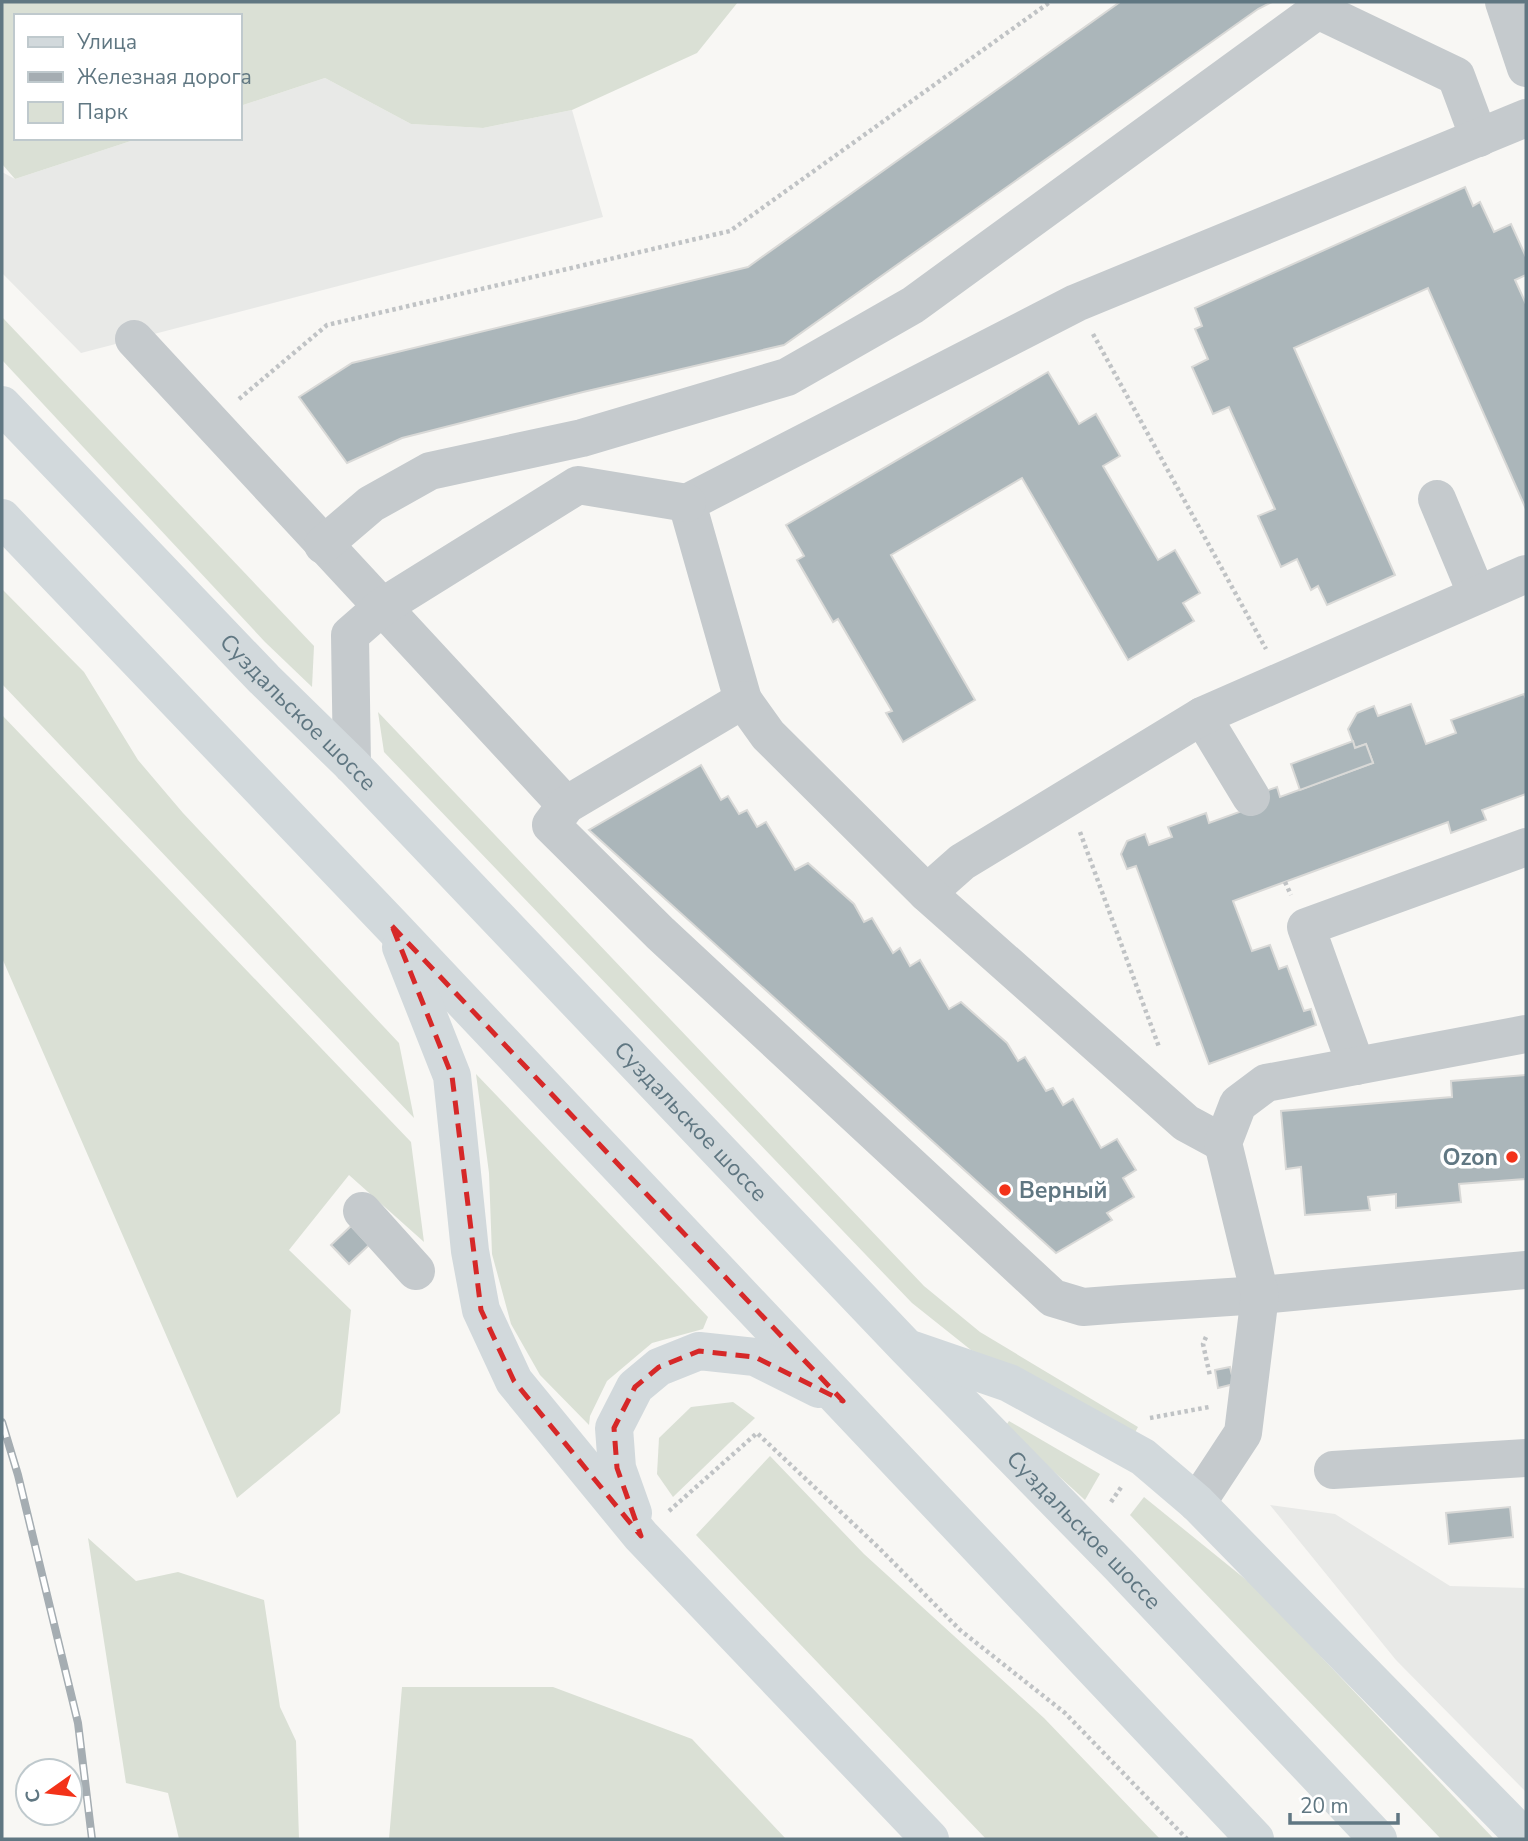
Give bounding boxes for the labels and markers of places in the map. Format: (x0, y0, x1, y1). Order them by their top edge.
place label: Ozon (1443, 1142, 1498, 1173)
marker: Ozon (1504, 1149, 1520, 1165)
place label: Верный (1019, 1175, 1107, 1206)
marker: Верный (997, 1182, 1013, 1198)

